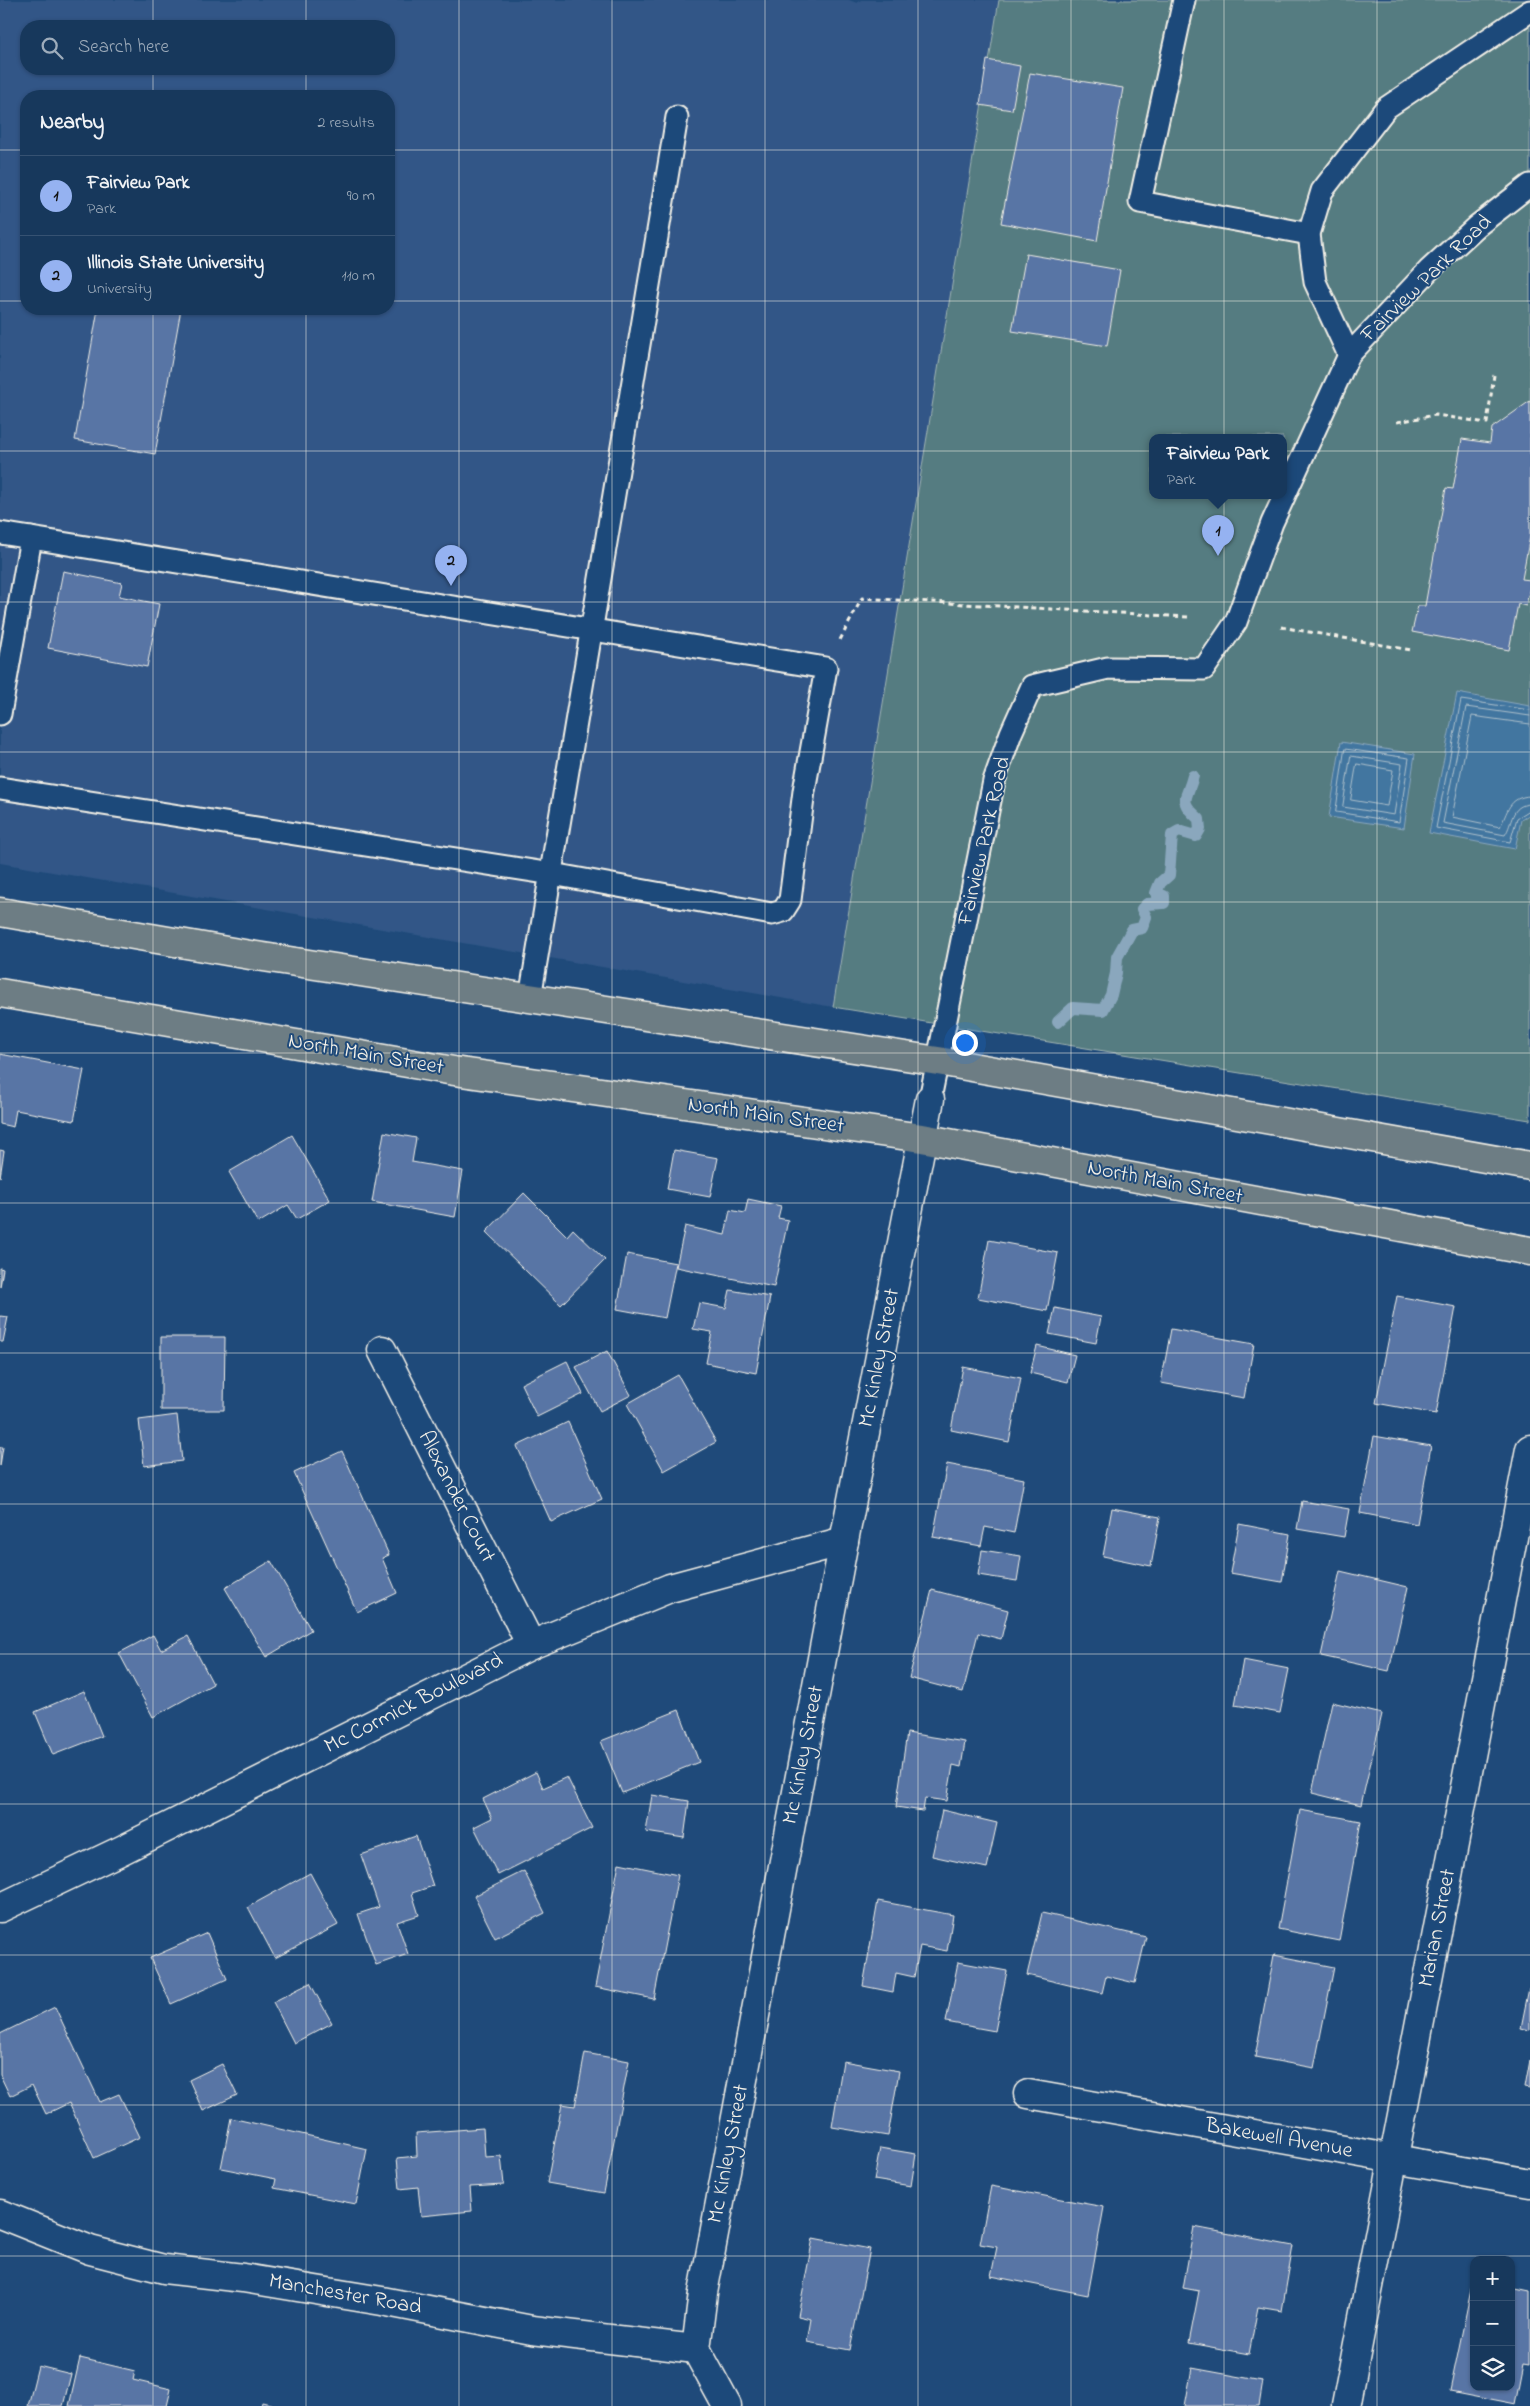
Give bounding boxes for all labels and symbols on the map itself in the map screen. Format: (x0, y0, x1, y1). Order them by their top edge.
street label: Fairview Park Road (1353, 208, 1500, 351)
pin: 1 (1202, 515, 1234, 556)
pin: 2 (435, 545, 467, 586)
street label: Fairview Park Road (950, 753, 1020, 929)
street label: North Main Street (286, 1026, 447, 1085)
your location (952, 1030, 978, 1056)
street label: North Main Street (686, 1089, 847, 1143)
street label: North Main Street (1085, 1152, 1246, 1214)
street label: Mc Kinley Street (851, 1285, 910, 1430)
street label: Alexander Court (409, 1425, 503, 1569)
street label: Mc Cormick Boulevard (319, 1645, 509, 1763)
street label: Mc Kinley Street (775, 1682, 834, 1827)
street label: Marian Street (1411, 1866, 1465, 1990)
street label: Mc Kinley Street (700, 2081, 759, 2226)
street label: Bakewell Avenue (1202, 2110, 1355, 2168)
street label: Manchester Road (266, 2266, 424, 2324)

